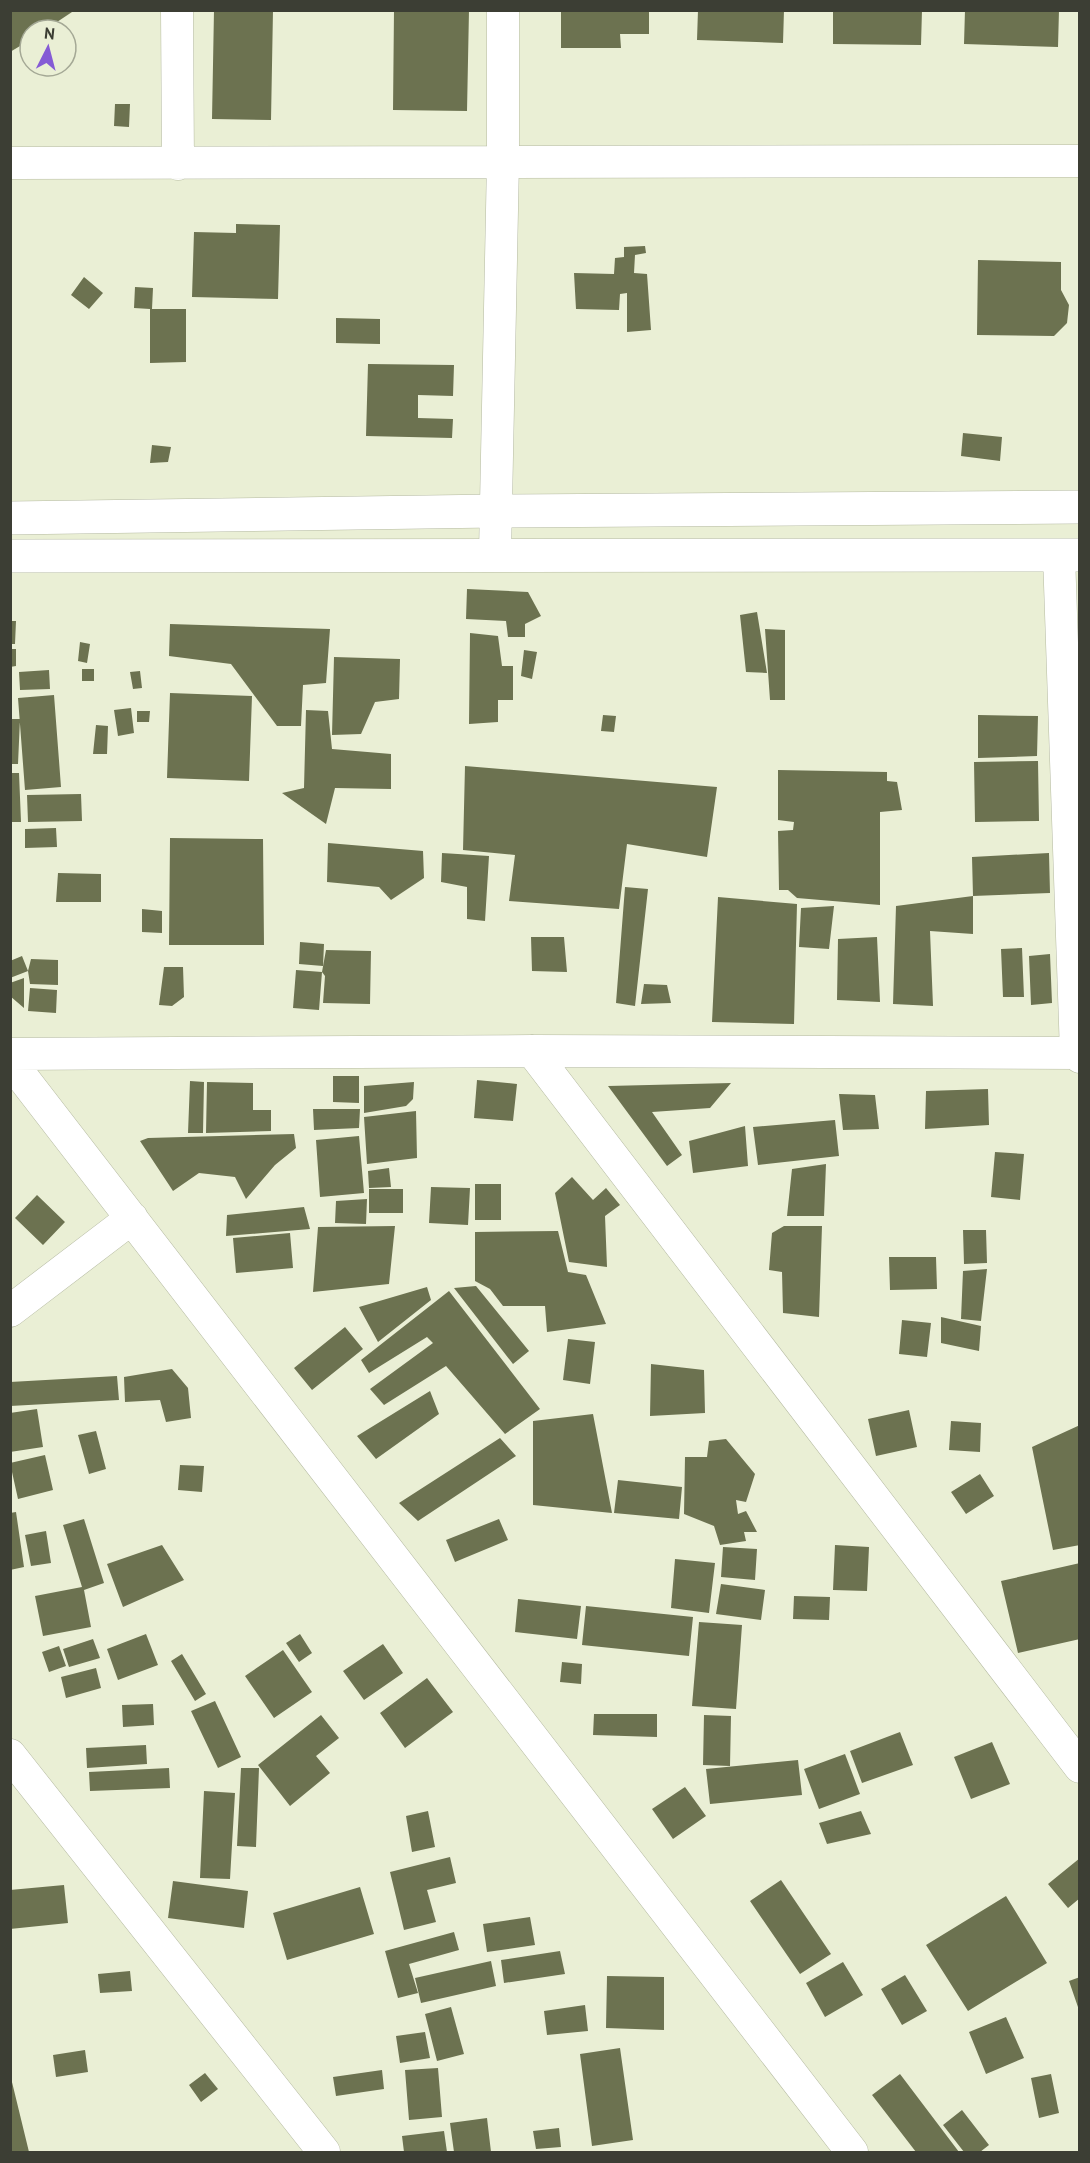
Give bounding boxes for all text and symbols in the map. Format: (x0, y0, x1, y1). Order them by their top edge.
north arrow (18, 18, 78, 78)
text: N (43, 23, 56, 44)

